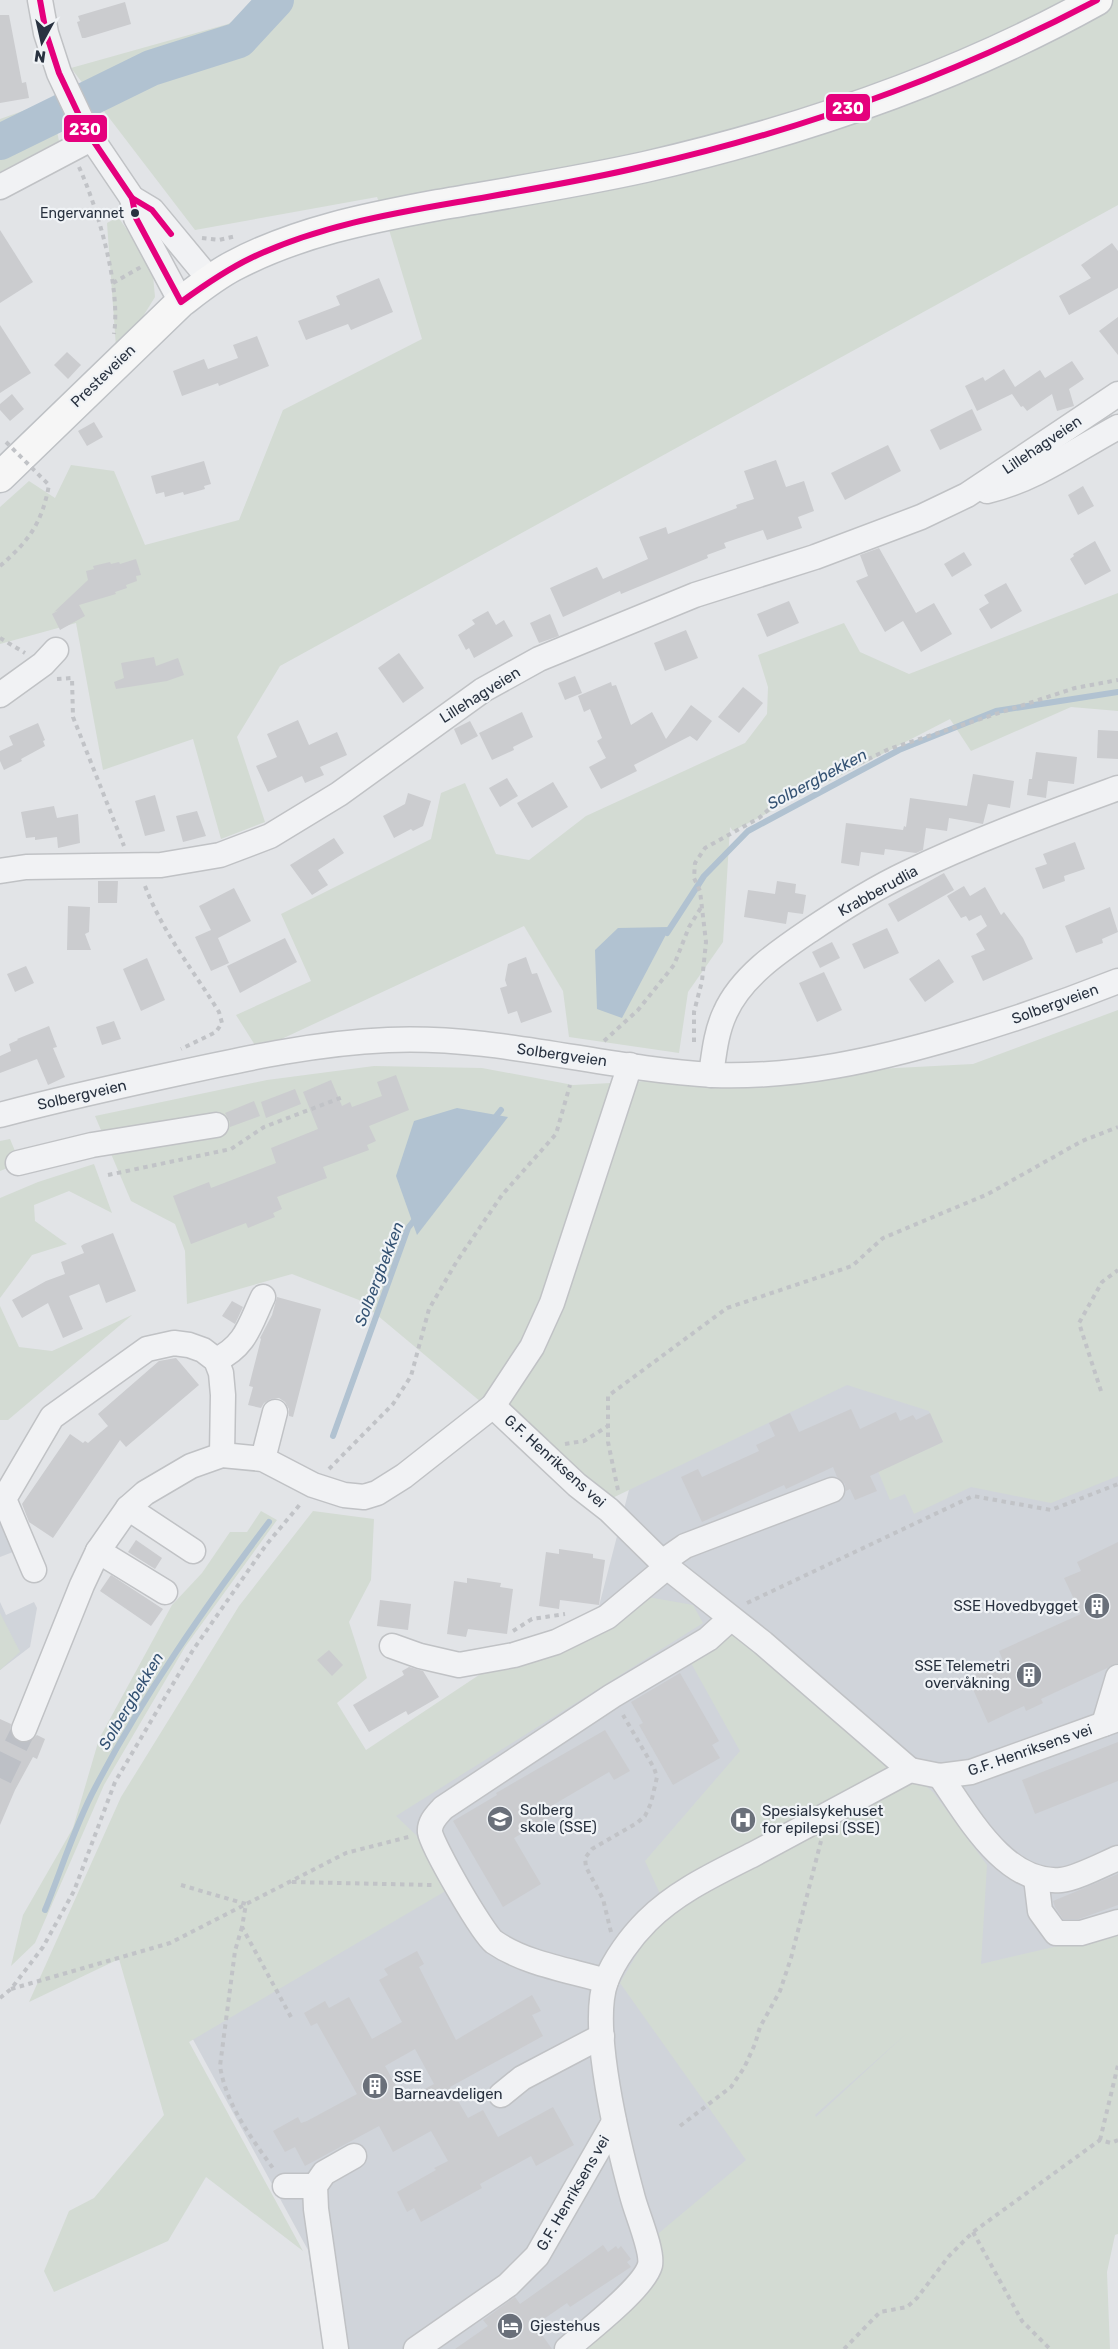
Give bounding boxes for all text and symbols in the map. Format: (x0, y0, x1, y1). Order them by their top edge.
north arrow (12, 12, 72, 72)
text: N (33, 46, 47, 67)
line badge: 230 (825, 93, 871, 122)
text: 230 (832, 99, 864, 118)
line badge: 230 (63, 114, 108, 143)
text: 230 (69, 120, 101, 139)
place label: Engervannet (40, 205, 125, 222)
marker: Engervannet (129, 207, 141, 219)
street label: Presteveien (67, 341, 139, 411)
street label: Lillehagveien (999, 412, 1085, 478)
street label: Lillehagveien (436, 663, 524, 727)
water label: Solbergbekken (764, 745, 870, 813)
street label: Krabberudlia (835, 862, 921, 920)
street label: Solbergveien (1009, 980, 1101, 1028)
street label: Solbergveien (516, 1040, 608, 1070)
street label: Solbergveien (36, 1076, 128, 1114)
water label: Solbergbekken (350, 1219, 408, 1329)
street label: G.F. Henriksens vei (501, 1411, 609, 1511)
building icon: SSE Hovedbygget (1082, 1591, 1112, 1621)
place label: SSE Hovedbygget (953, 1597, 1078, 1615)
water label: Solbergbekken (95, 1649, 167, 1753)
place label: SSE Telemetri overvåkning (914, 1657, 1010, 1692)
building icon: SSE Telemetri overvåkning (1014, 1660, 1044, 1690)
street label: G.F. Henriksens vei (965, 1720, 1095, 1780)
place label: Solberg skole (SSE) (520, 1801, 597, 1836)
place label: Spesialsykehuset for epilepsi (SSE) (762, 1802, 883, 1837)
school or university icon: Solberg skole (SSE) (485, 1804, 515, 1834)
hospital icon: Spesialsykehuset for epilepsi (SSE) (728, 1805, 758, 1835)
place label: SSE Barneavdeligen (394, 2068, 503, 2103)
building icon: SSE Barneavdeligen (360, 2071, 390, 2101)
street label: G.F. Henriksens vei (533, 2132, 613, 2254)
hotel icon: Gjestehus (495, 2311, 525, 2341)
place label: Gjestehus (530, 2317, 600, 2335)

